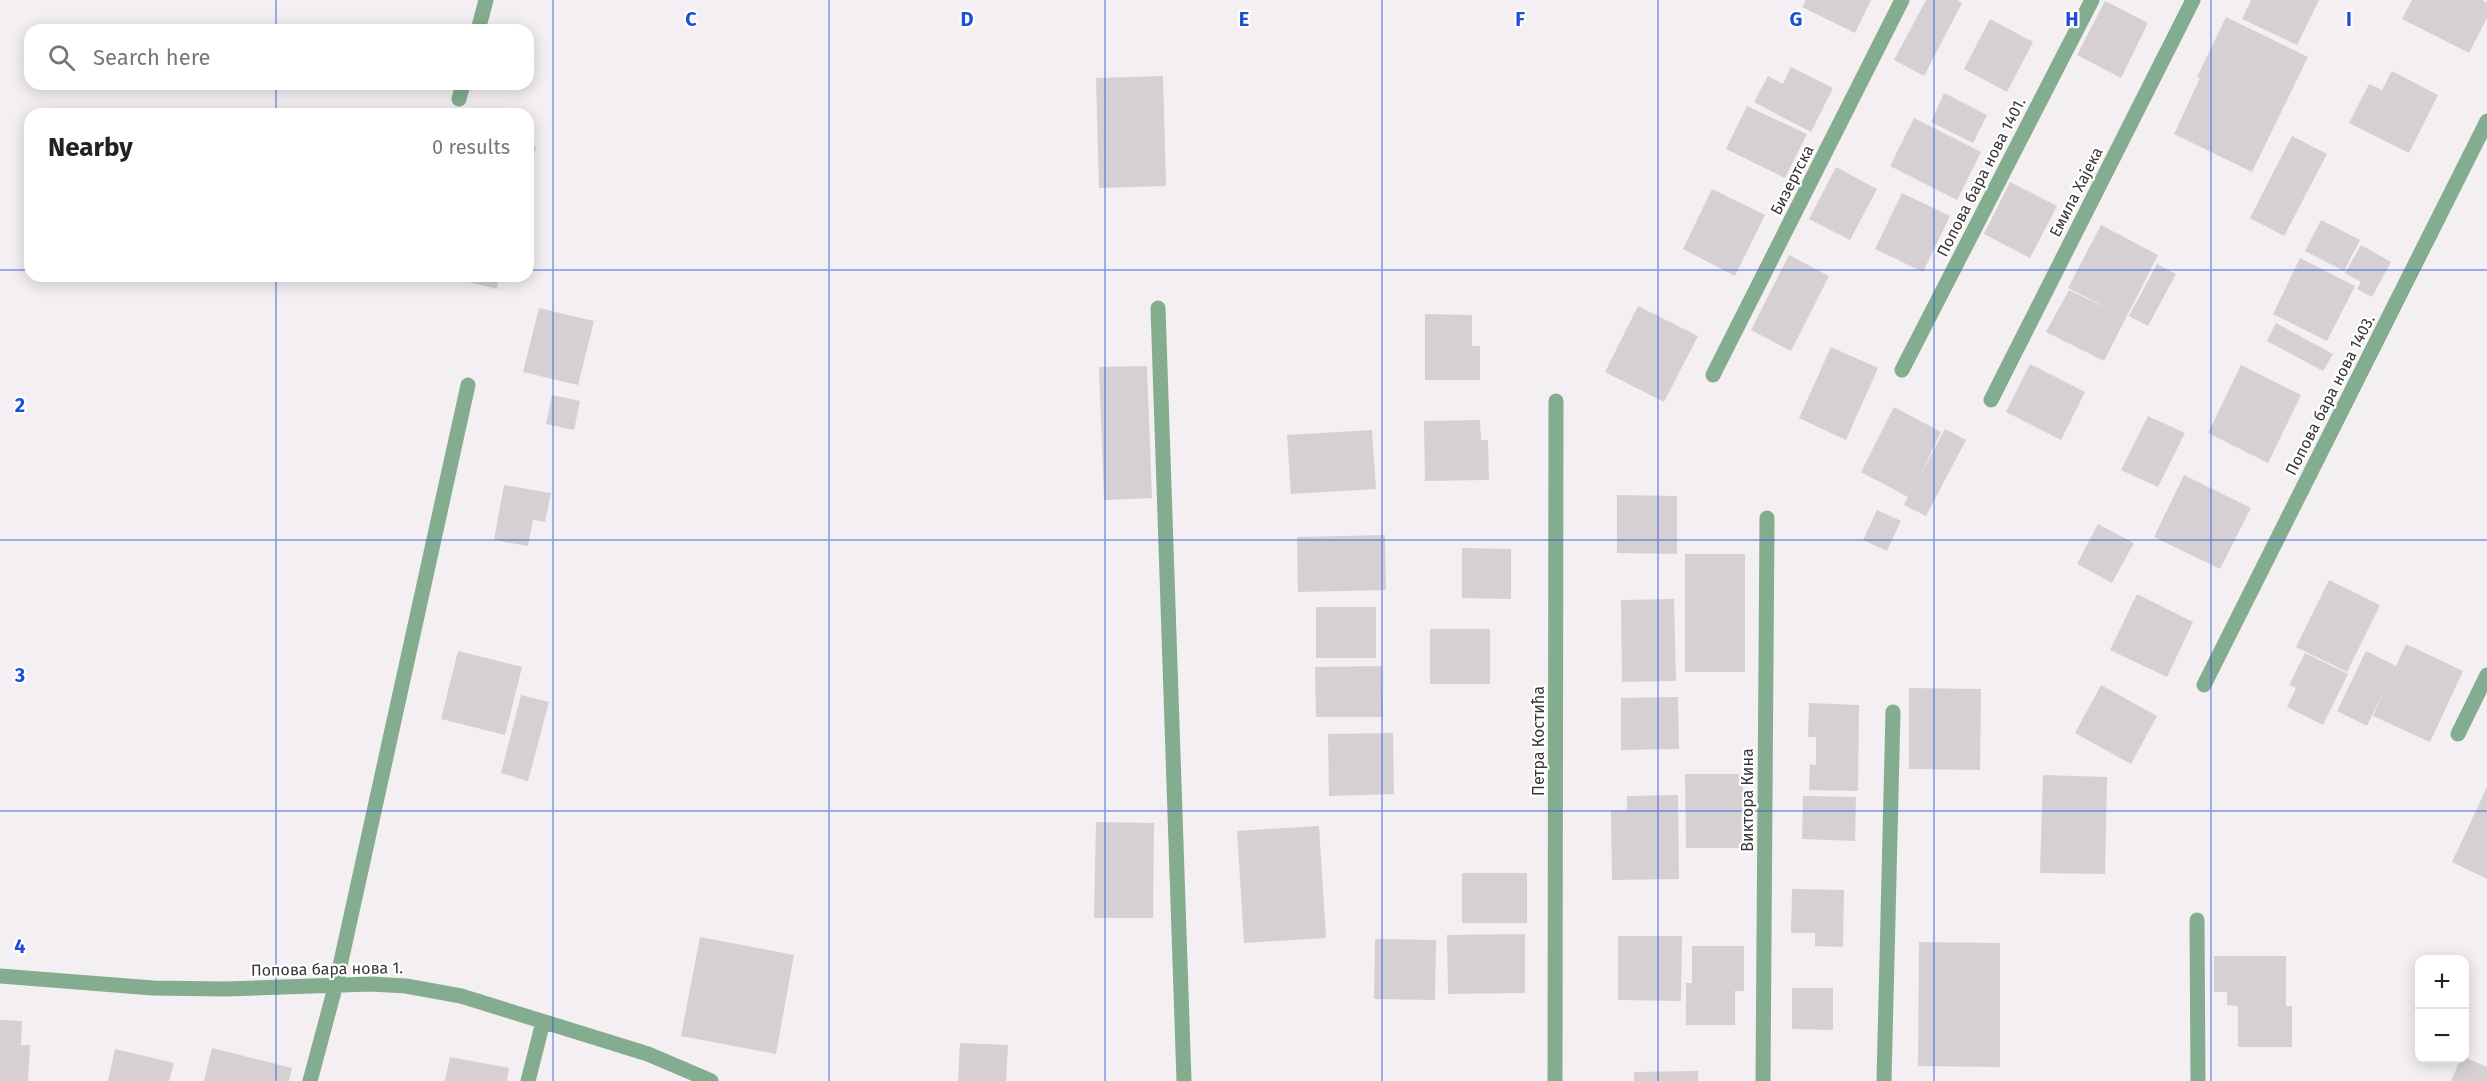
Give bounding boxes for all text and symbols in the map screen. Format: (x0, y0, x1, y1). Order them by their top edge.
text: C (685, 7, 697, 31)
text: D (960, 7, 974, 31)
text: E (1239, 7, 1249, 31)
text: F (1515, 7, 1525, 31)
text: G (1790, 7, 1802, 31)
text: H (2065, 7, 2079, 31)
text: I (2346, 7, 2352, 31)
search box (24, 24, 534, 90)
icon: search (45, 41, 78, 74)
text: Search here (93, 44, 211, 71)
street label: Попова бара нова 1401. (1933, 94, 2030, 260)
text: Nearby (48, 132, 133, 163)
text: 0 results (432, 135, 510, 159)
street label: Бизертска (1766, 142, 1818, 218)
street label: Емила Хајека (2045, 144, 2107, 240)
street label: Попова бара нова 1403. (2281, 311, 2379, 478)
text: 2 (15, 393, 25, 417)
text: 3 (14, 663, 25, 687)
street label: Петра Костића (1529, 686, 1548, 796)
street label: Виктора Кина (1738, 748, 1757, 852)
text: 4 (14, 934, 26, 958)
map controls (2415, 955, 2469, 1063)
button: + (2415, 955, 2469, 1009)
street label: Попова бара нова 1. (251, 958, 403, 980)
button: − (2415, 1009, 2469, 1063)

